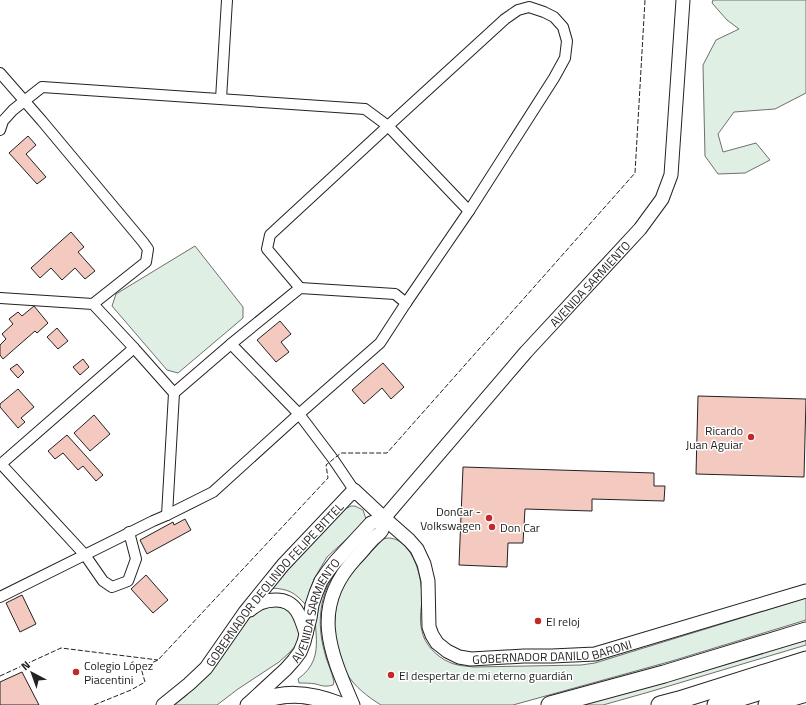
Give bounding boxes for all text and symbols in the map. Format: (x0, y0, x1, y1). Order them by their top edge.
street label: AVENIDA SARMIENTO (545, 236, 635, 331)
place label: Ricardo Juan Aguiar (686, 421, 743, 454)
marker: Ricardo Juan Aguiar (746, 432, 756, 442)
street label: GOBERNADOR DEOLINDO FELIPE BITTEL (200, 497, 348, 670)
place label: DonCar - Volkswagen (420, 502, 481, 535)
marker: DonCar - Volkswagen (484, 513, 494, 523)
place label: Don Car (500, 518, 540, 537)
marker: Don Car (487, 522, 497, 532)
street label: AVENIDA SARMIENTO (286, 554, 344, 666)
place label: El reloj (546, 612, 580, 631)
marker: El reloj (533, 616, 543, 626)
street label: GOBERNADOR DANILO BARONI (472, 634, 634, 668)
north arrow (12, 653, 52, 693)
place label: Colegio López Piacentini (84, 656, 153, 689)
text: N (17, 657, 34, 674)
place label: El despertar de mi eterno guardián (399, 666, 573, 685)
marker: Colegio López Piacentini (71, 667, 81, 677)
marker: El despertar de mi eterno guardián (386, 670, 396, 680)

